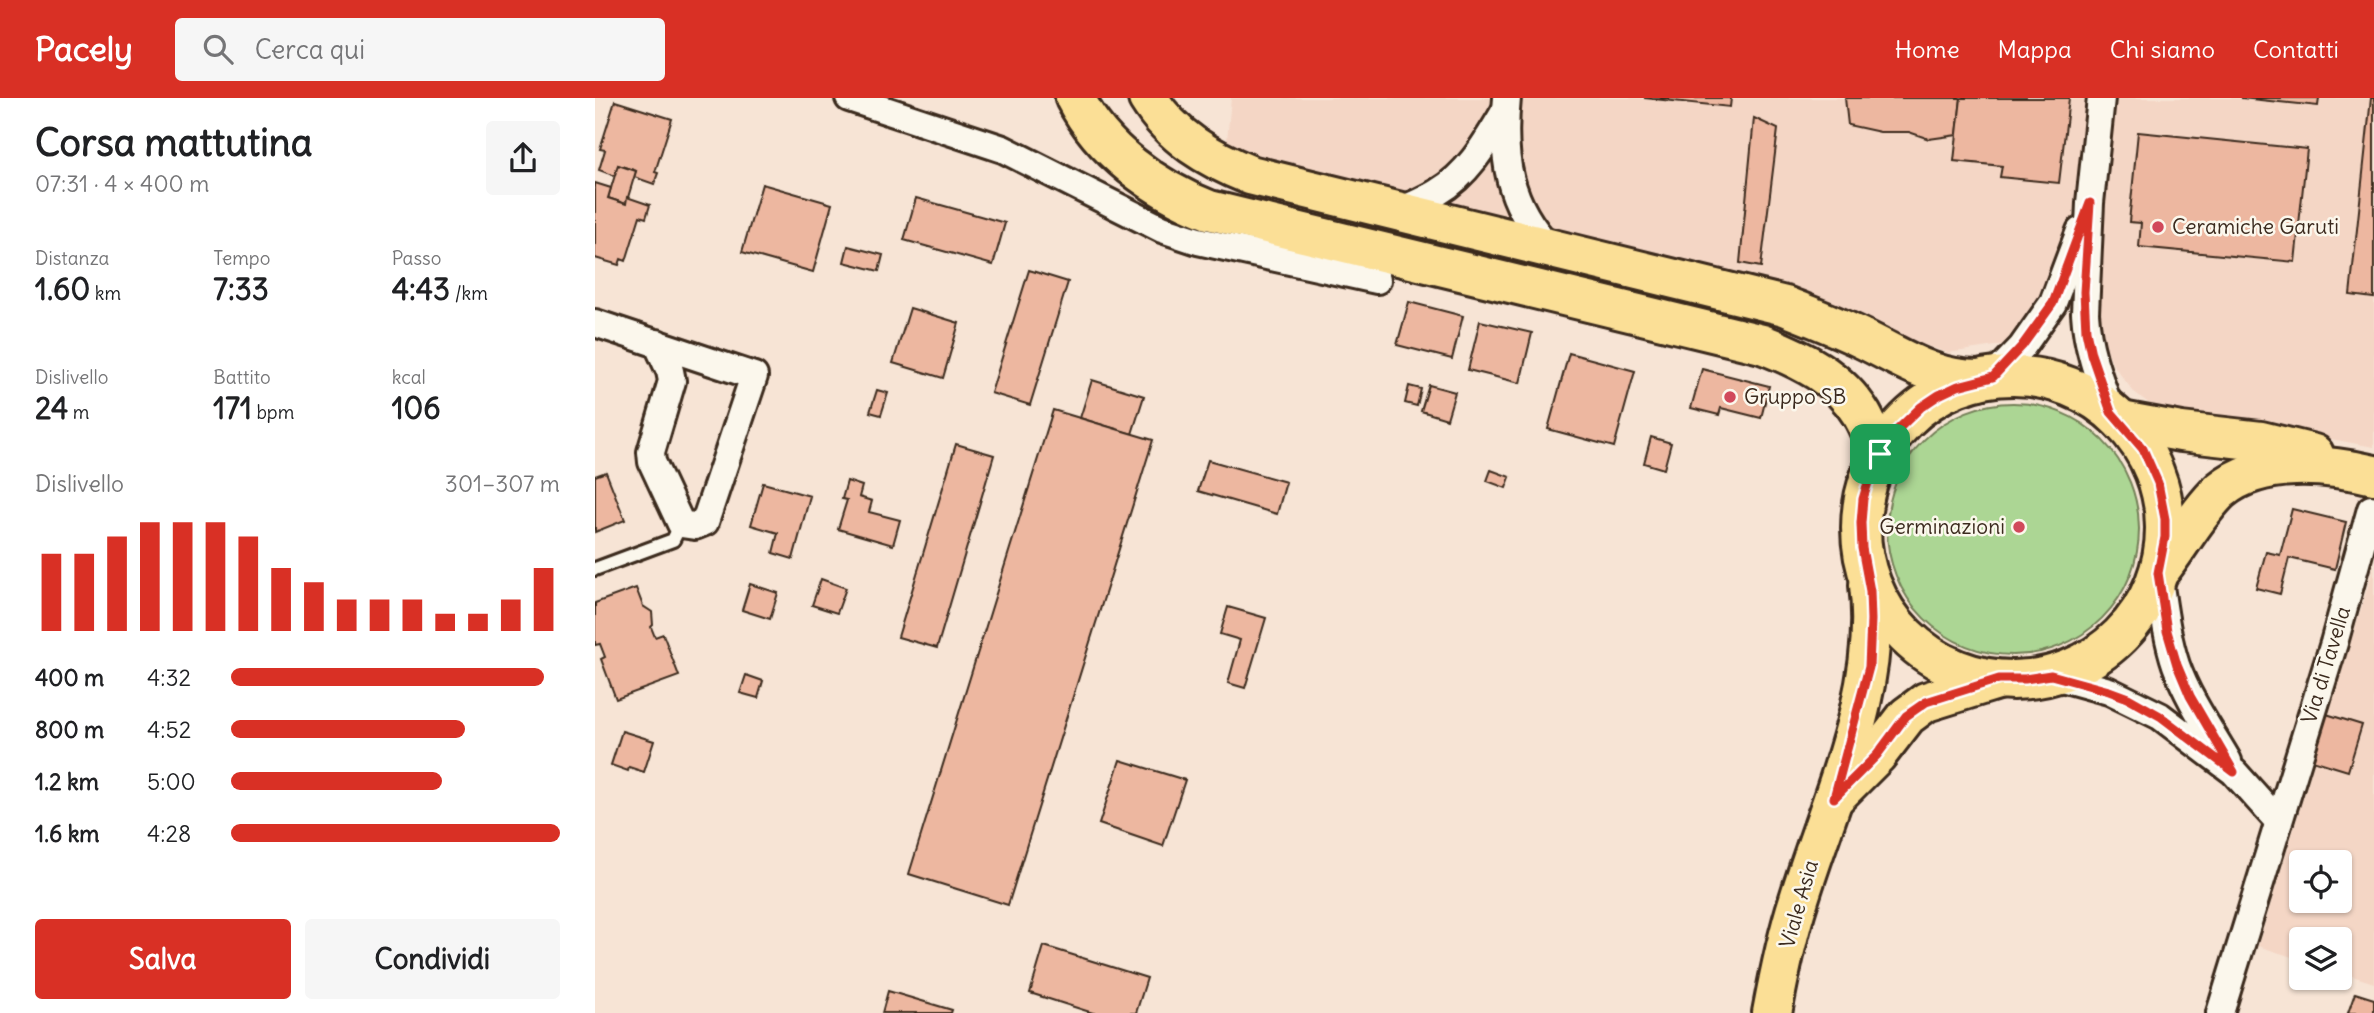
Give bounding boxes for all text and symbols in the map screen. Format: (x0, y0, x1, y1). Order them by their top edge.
search box (175, 18, 665, 81)
text: Pacely (35, 28, 133, 70)
icon: search (199, 30, 237, 68)
text: Cerca qui (255, 33, 365, 66)
text: Home (1895, 34, 1960, 64)
text: Mappa (1998, 34, 2072, 64)
text: Chi siamo (2110, 34, 2215, 64)
text: Contatti (2253, 34, 2339, 64)
text: Corsa mattutina (35, 119, 312, 166)
button: share (486, 121, 560, 195)
text: 07:31 · 4 × 400 m (35, 169, 209, 198)
place label: Ceramiche Garuti (2172, 213, 2339, 240)
marker: Ceramiche Garuti (2150, 219, 2166, 235)
text: Distanza (35, 246, 109, 270)
text: Tempo (213, 246, 270, 270)
text: Passo (392, 246, 441, 270)
text: 1.60 (35, 270, 90, 308)
text: 7:33 (213, 270, 269, 308)
text: 4:43 (392, 270, 450, 308)
text: km (90, 281, 121, 305)
text: /km (450, 281, 488, 305)
text: Dislivello (35, 365, 109, 389)
text: Battito (213, 365, 271, 389)
text: kcal (392, 365, 426, 389)
place label: Gruppo SB (1744, 383, 1846, 410)
text: 24 (35, 389, 68, 427)
text: 171 (213, 389, 252, 427)
text: 106 (392, 389, 441, 427)
marker: Gruppo SB (1722, 389, 1738, 405)
text: m (68, 400, 90, 424)
text: bpm (252, 400, 294, 424)
pin (1850, 424, 1910, 484)
icon: arrive (1861, 435, 1899, 473)
text: Dislivello (35, 469, 124, 498)
text: 301–307 m (445, 469, 560, 498)
place label: Germinazioni (1879, 513, 2005, 540)
marker: Germinazioni (2011, 519, 2027, 535)
street label: Via di Tavella (2295, 603, 2356, 727)
text: 400 m (35, 663, 104, 692)
text: 4:32 (147, 663, 191, 692)
text: 800 m (35, 715, 104, 744)
text: 4:52 (147, 715, 191, 744)
text: 1.2 km (35, 767, 99, 796)
text: 5:00 (147, 767, 196, 796)
text: 1.6 km (35, 819, 100, 848)
text: 4:28 (147, 819, 191, 848)
map controls (2289, 850, 2352, 990)
button: locate (2289, 850, 2352, 913)
street label: Viale Asia (1773, 857, 1824, 951)
button: Salva (35, 919, 291, 999)
button: Condividi (305, 919, 560, 999)
button: layers (2289, 927, 2352, 990)

